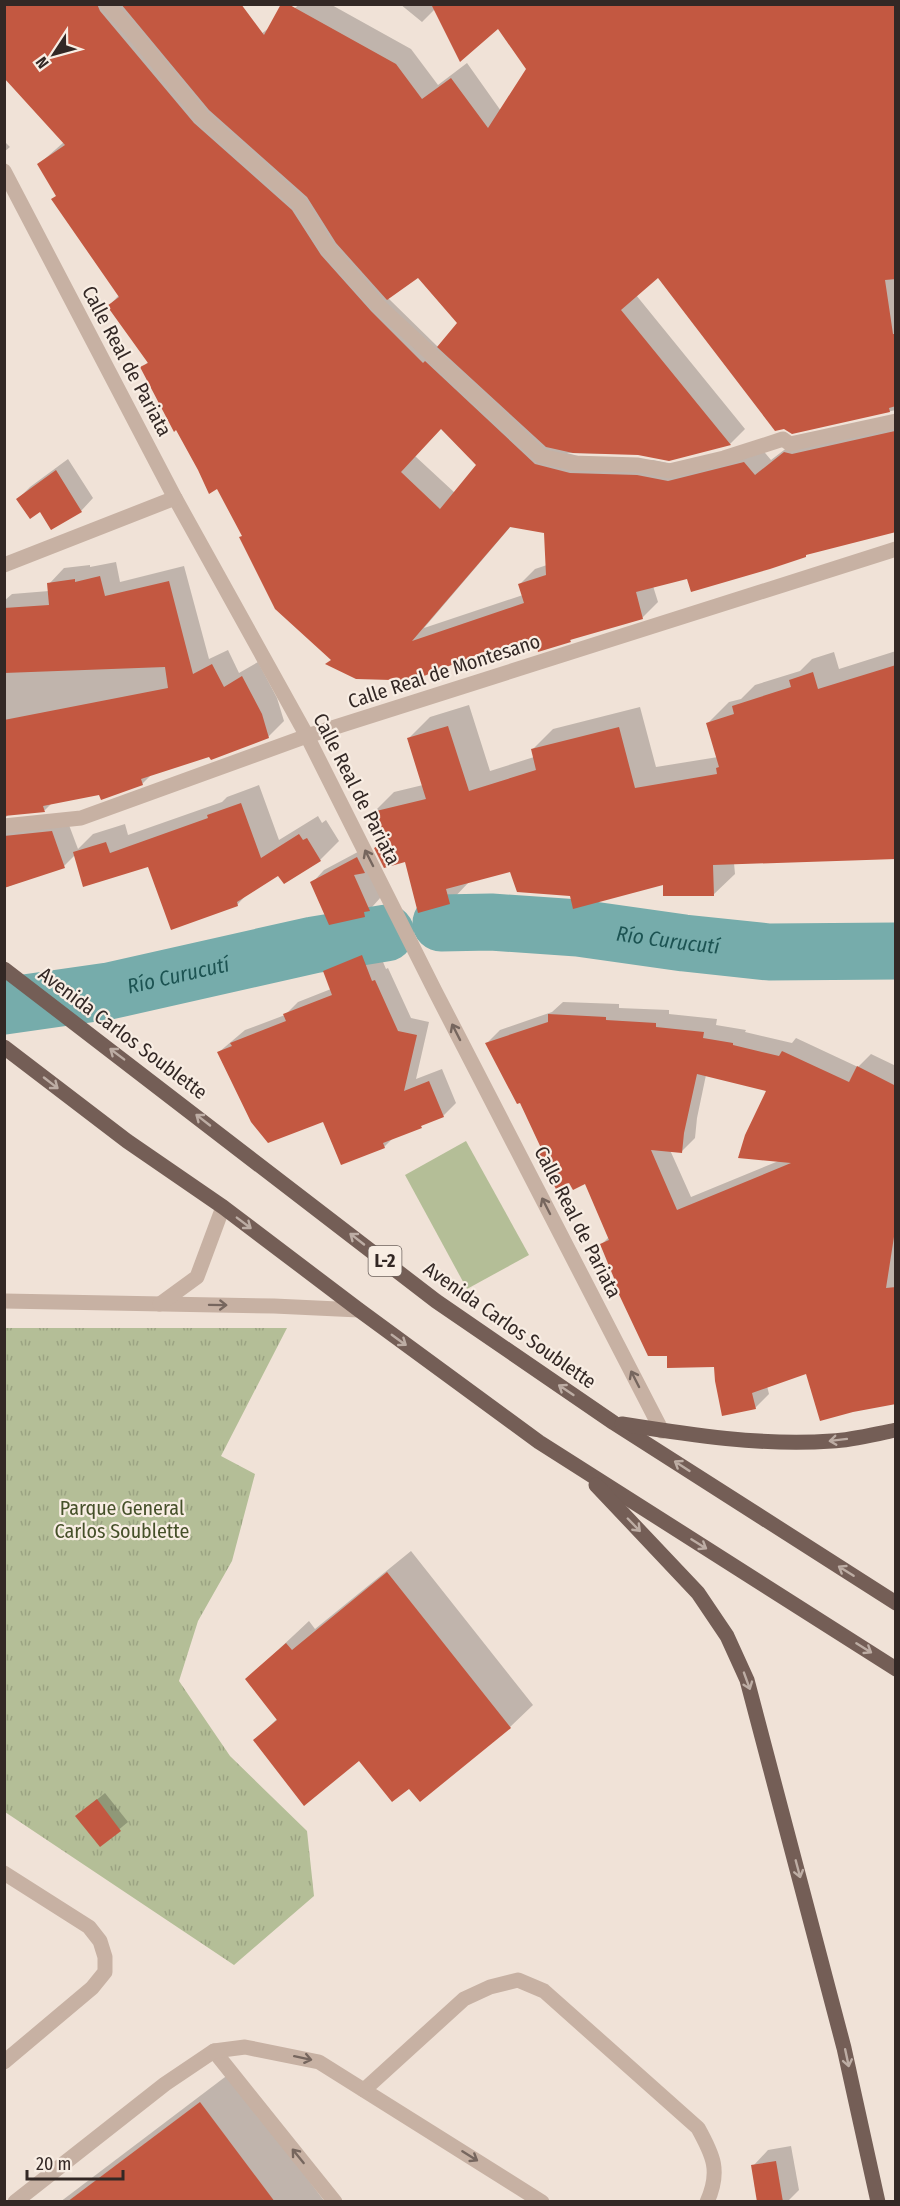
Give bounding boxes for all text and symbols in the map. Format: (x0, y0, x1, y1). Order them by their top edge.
north arrow (24, 24, 84, 84)
text: N (32, 53, 53, 72)
street label: Calle Real de Pariata (77, 282, 177, 440)
street label: Calle Real de Montesano (345, 629, 543, 713)
street label: Calle Real de Pariata (308, 709, 406, 869)
one-way arrow (362, 850, 374, 868)
water label: Río Curucutí (615, 921, 722, 960)
water label: Río Curucutí (125, 951, 233, 999)
street label: Avenida Carlos Soublette (34, 962, 212, 1104)
one-way arrow (450, 1024, 462, 1042)
one-way arrow (110, 1048, 126, 1061)
one-way arrow (43, 1076, 59, 1089)
one-way arrow (195, 1113, 211, 1126)
street label: Calle Real de Pariata (529, 1142, 627, 1302)
one-way arrow (540, 1197, 551, 1215)
one-way arrow (235, 1216, 251, 1229)
one-way arrow (349, 1233, 365, 1245)
road number: L-2 (368, 1246, 402, 1276)
street label: Avenida Carlos Soublette (419, 1256, 601, 1394)
one-way arrow (208, 1300, 228, 1311)
one-way arrow (391, 1334, 407, 1346)
one-way arrow (629, 1371, 641, 1388)
one-way arrow (558, 1384, 575, 1396)
one-way arrow (828, 1435, 848, 1446)
one-way arrow (674, 1460, 691, 1472)
park label: Parque General Carlos Soublette (55, 1496, 189, 1543)
one-way arrow (627, 1517, 641, 1532)
one-way arrow (690, 1538, 707, 1550)
one-way arrow (838, 1565, 855, 1577)
one-way arrow (855, 1643, 872, 1655)
one-way arrow (742, 1671, 753, 1690)
one-way arrow (793, 1860, 804, 1879)
one-way arrow (841, 2048, 853, 2067)
one-way arrow (292, 2053, 312, 2064)
scale bar (27, 2143, 123, 2181)
one-way arrow (291, 2149, 305, 2164)
one-way arrow (461, 2151, 478, 2163)
text: 20 m (36, 2153, 71, 2175)

